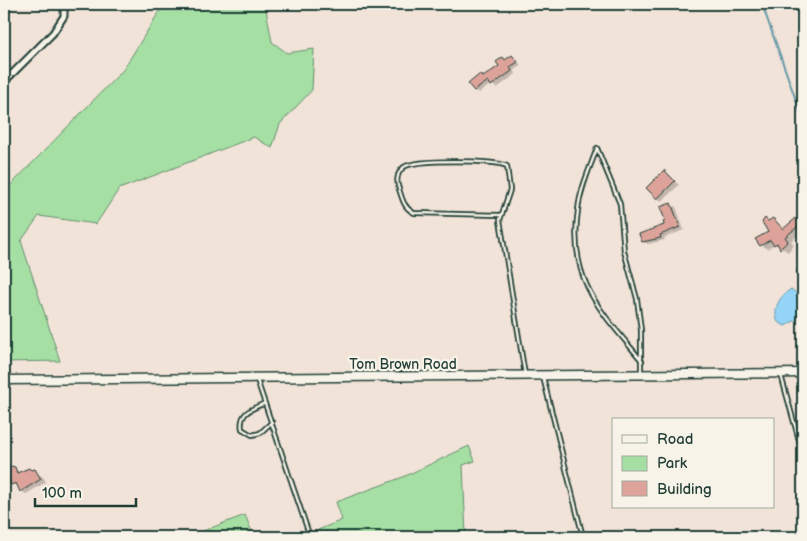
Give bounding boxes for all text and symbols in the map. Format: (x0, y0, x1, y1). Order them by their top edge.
street label: Tom Brown Road (349, 356, 457, 373)
legend (612, 418, 774, 508)
text: Road (657, 430, 693, 449)
text: Park (657, 454, 688, 473)
scale bar (35, 476, 136, 508)
text: Building (657, 480, 712, 499)
text: 100 m (42, 484, 82, 503)

